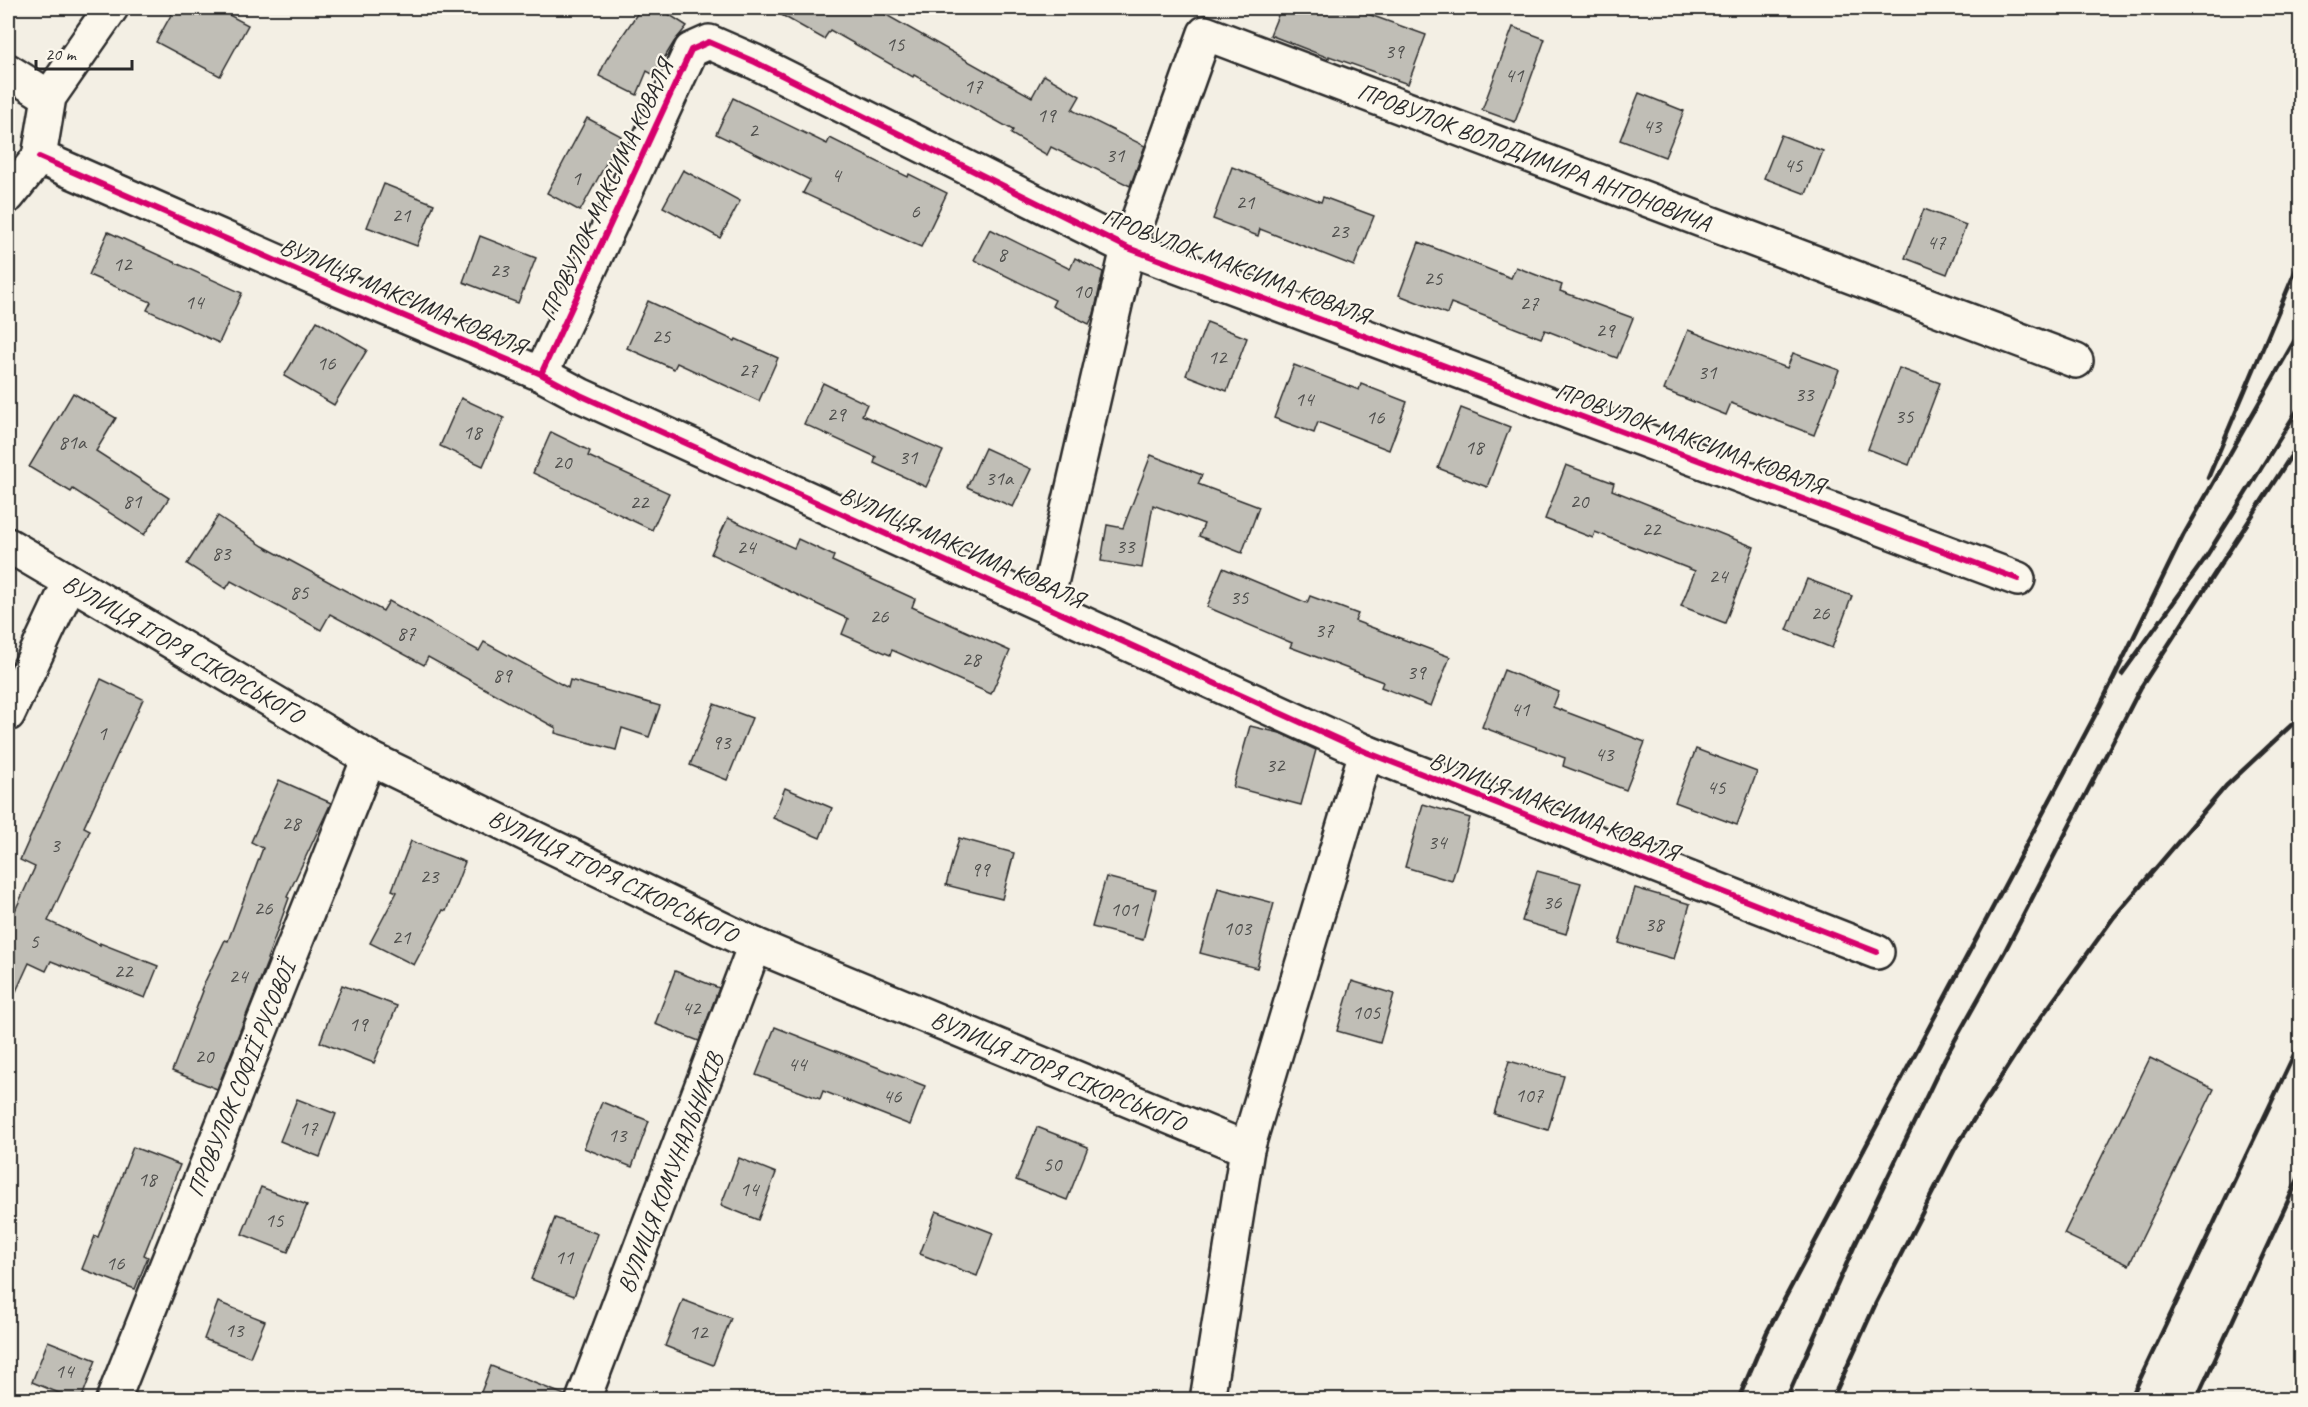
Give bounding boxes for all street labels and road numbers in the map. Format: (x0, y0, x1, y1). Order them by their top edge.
street label: ПРОВУЛОК МАКСИМА КОВАЛЯ (532, 52, 681, 325)
street label: ПРОВУЛОК ВОЛОДИМИРА АНТОНОВИЧА (1353, 76, 1716, 239)
street label: ПРОВУЛОК МАКСИМА КОВАЛЯ (1098, 201, 1377, 332)
street label: ВУЛИЦЯ МАКСИМА КОВАЛЯ (275, 231, 534, 363)
street label: ПРОВУЛОК МАКСИМА КОВАЛЯ (1551, 375, 1832, 502)
street label: ВУЛИЦЯ МАКСИМА КОВАЛЯ (835, 480, 1092, 616)
street label: ВУЛИЦЯ ІГОРЯ СІКОРСЬКОГО (57, 568, 311, 732)
street label: ВУЛИЦЯ МАКСИМА КОВАЛЯ (1425, 745, 1686, 869)
street label: ВУЛИЦЯ ІГОРЯ СІКОРСЬКОГО (484, 803, 745, 951)
street label: ПРОВУЛОК СОФІЇ РУСОВОЇ (180, 952, 304, 1201)
street label: ВУЛИЦЯ ІГОРЯ СІКОРСЬКОГО (926, 1004, 1192, 1139)
street label: ВУЛИЦЯ КОМУНАЛЬНИКІВ (610, 1047, 730, 1297)

